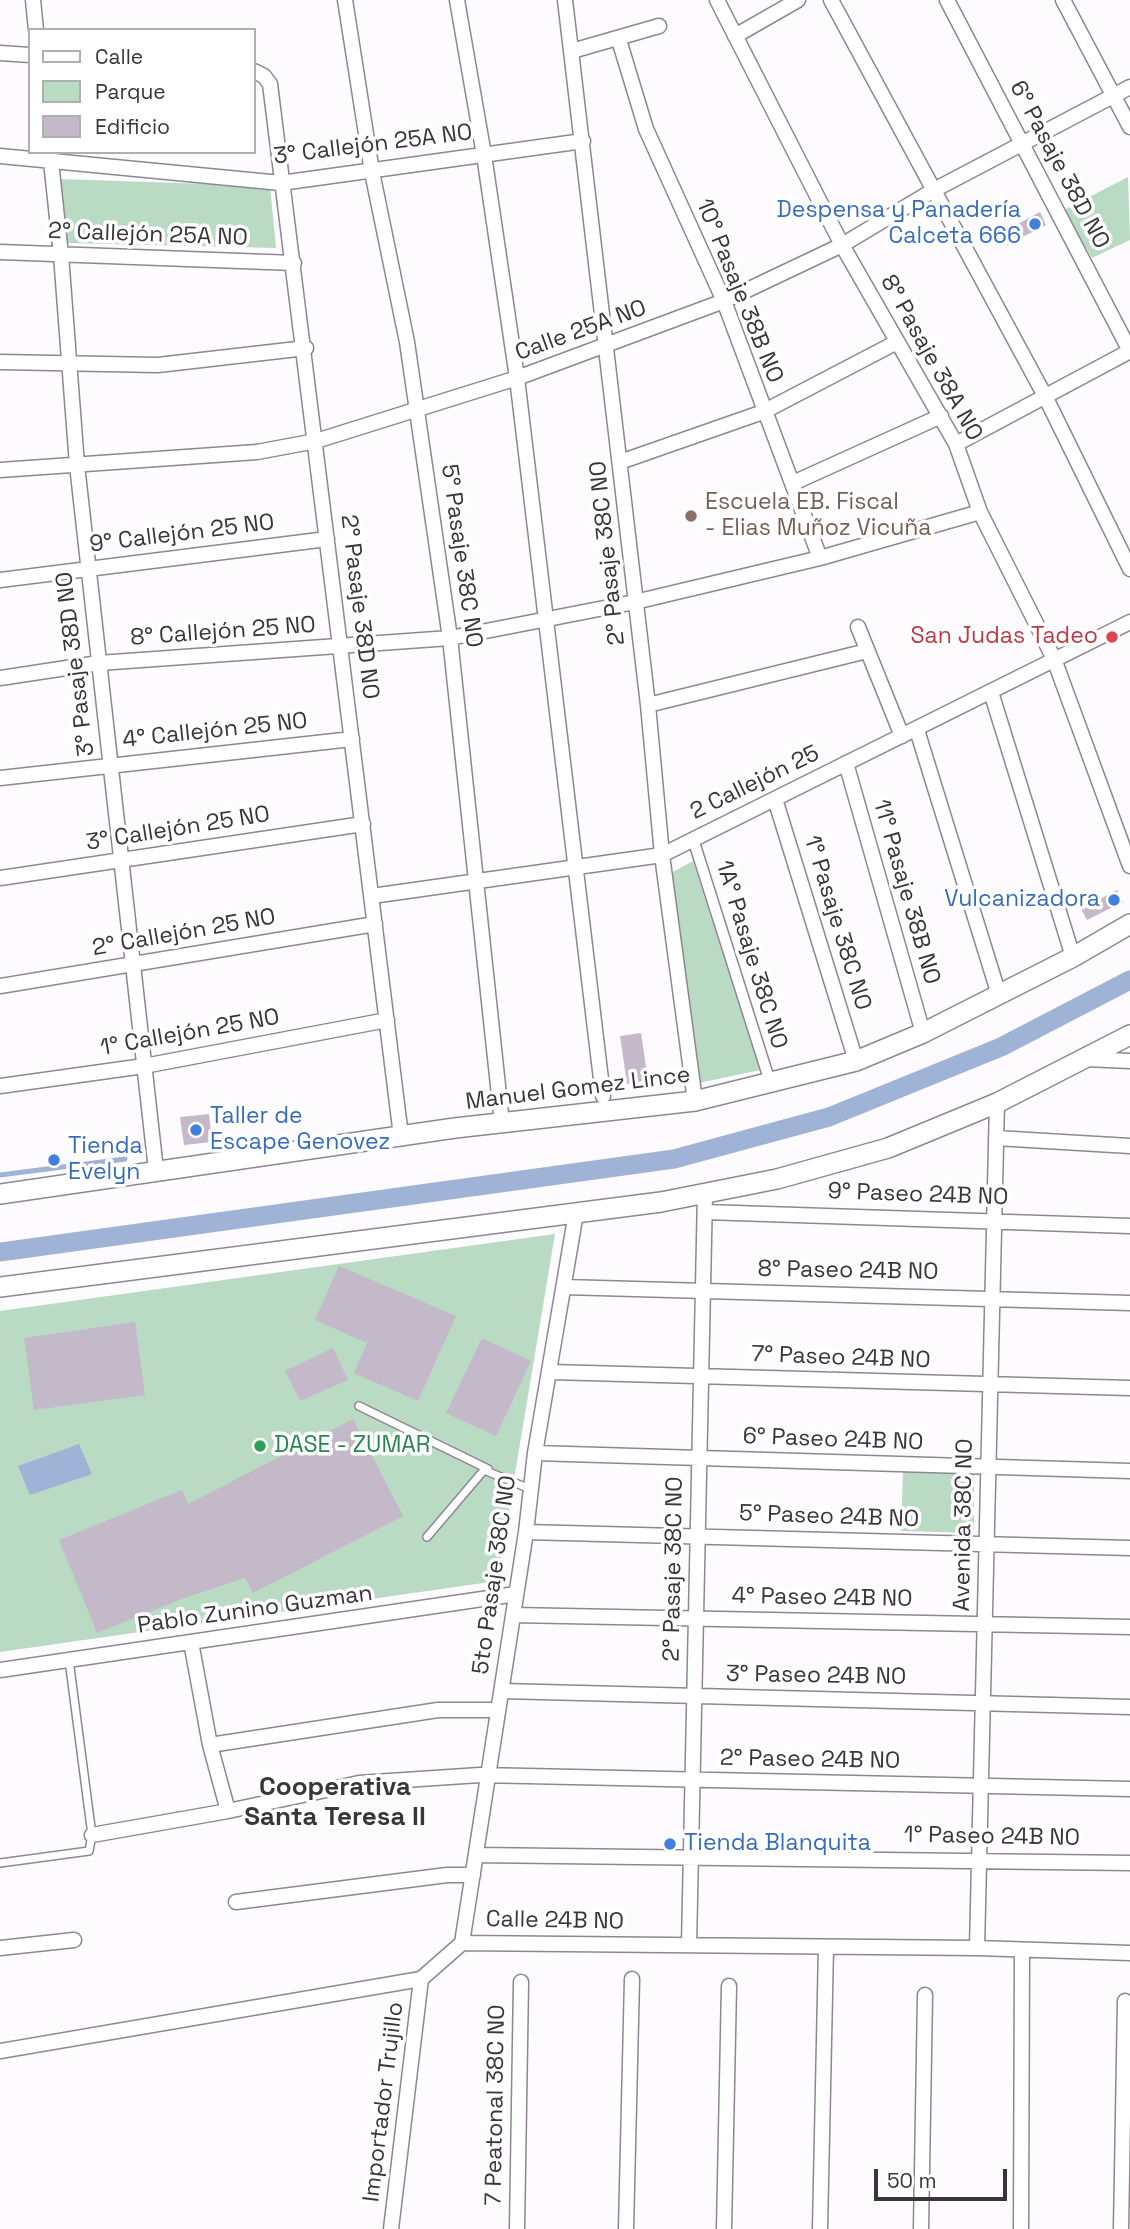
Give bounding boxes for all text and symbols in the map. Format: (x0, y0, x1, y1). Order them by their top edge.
legend (28, 28, 256, 154)
text: Calle (95, 43, 143, 70)
street label: 6° Pasaje 38D NO (1003, 76, 1115, 254)
text: Parque (95, 78, 166, 105)
text: Edificio (95, 113, 170, 140)
street label: 3° Callejón 25A NO (272, 119, 474, 171)
street label: 10° Pasaje 38B NO (689, 195, 789, 387)
place label: Despensa y Panadería Calceta 666 (777, 197, 1021, 251)
marker: Despensa y Panadería Calceta 666 (1027, 216, 1043, 232)
street label: 2° Callejón 25A NO (48, 218, 248, 252)
street label: 8° Pasaje 38A NO (874, 270, 988, 446)
street label: Calle 25A NO (512, 295, 650, 367)
street label: 2° Pasaje 38C NO (585, 459, 631, 647)
street label: 5° Pasaje 38C NO (434, 462, 488, 650)
place label: Escuela EB. Fiscal - Elias Muñoz Vicuña (705, 489, 932, 543)
marker: Escuela EB. Fiscal - Elias Muñoz Vicuña (683, 508, 699, 524)
street label: 9° Callejón 25 NO (88, 509, 276, 559)
street label: 2° Pasaje 38D NO (334, 513, 384, 701)
street label: 3° Pasaje 38D NO (51, 570, 101, 758)
street label: 8° Callejón 25 NO (129, 612, 317, 652)
place label: San Judas Tadeo (910, 623, 1098, 651)
marker: San Judas Tadeo (1104, 629, 1120, 645)
street label: 4° Callejón 25 NO (121, 708, 309, 754)
street label: 2 Callejón 25 (686, 740, 824, 826)
street label: 11° Pasaje 38B NO (866, 796, 946, 988)
street label: 3° Callejón 25 NO (84, 801, 272, 857)
street label: 1° Pasaje 38C NO (797, 832, 877, 1014)
street label: 1A° Pasaje 38C NO (709, 857, 793, 1053)
place label: Vulcanizadora (944, 886, 1100, 914)
marker: Vulcanizadora (1106, 892, 1122, 908)
street label: 2° Callejón 25 NO (90, 903, 278, 963)
street label: 1° Callejón 25 NO (98, 1004, 282, 1062)
street label: Manuel Gomez Lince (464, 1062, 692, 1116)
place label: Taller de Escape Genovez (210, 1103, 390, 1157)
marker: Taller de Escape Genovez (188, 1122, 204, 1138)
place label: Tienda Evelyn (68, 1133, 143, 1187)
marker: Tienda Evelyn (46, 1152, 62, 1168)
street label: 9° Paseo 24B NO (827, 1178, 1009, 1212)
street label: 8° Paseo 24B NO (757, 1256, 939, 1286)
street label: 7° Paseo 24B NO (751, 1341, 931, 1375)
street label: 6° Paseo 24B NO (742, 1423, 924, 1457)
place label: DASE - ZUMAR (274, 1432, 430, 1460)
marker: DASE - ZUMAR (252, 1438, 268, 1454)
street label: Avenida 38C NO (949, 1438, 979, 1612)
street label: 5to Pasaje 38C NO (467, 1474, 523, 1676)
street label: 2° Pasaje 38C NO (659, 1476, 689, 1662)
street label: 5° Paseo 24B NO (738, 1500, 920, 1534)
street label: Pablo Zunino Guzman (136, 1580, 374, 1640)
street label: 4° Paseo 24B NO (731, 1583, 913, 1613)
street label: 3° Paseo 24B NO (726, 1661, 906, 1691)
street label: 2° Paseo 24B NO (720, 1745, 900, 1775)
district label: Cooperativa Santa Teresa II (244, 1772, 426, 1834)
street label: 1° Paseo 24B NO (904, 1822, 1080, 1852)
place label: Tienda Blanquita (684, 1830, 871, 1858)
marker: Tienda Blanquita (662, 1836, 678, 1852)
street label: Calle 24B NO (486, 1906, 624, 1936)
street label: Importador Trujillo (358, 2000, 410, 2204)
street label: 7 Peatonal 38C NO (480, 2004, 512, 2206)
scale bar (878, 2156, 1011, 2200)
text: 50 m (887, 2167, 937, 2194)

